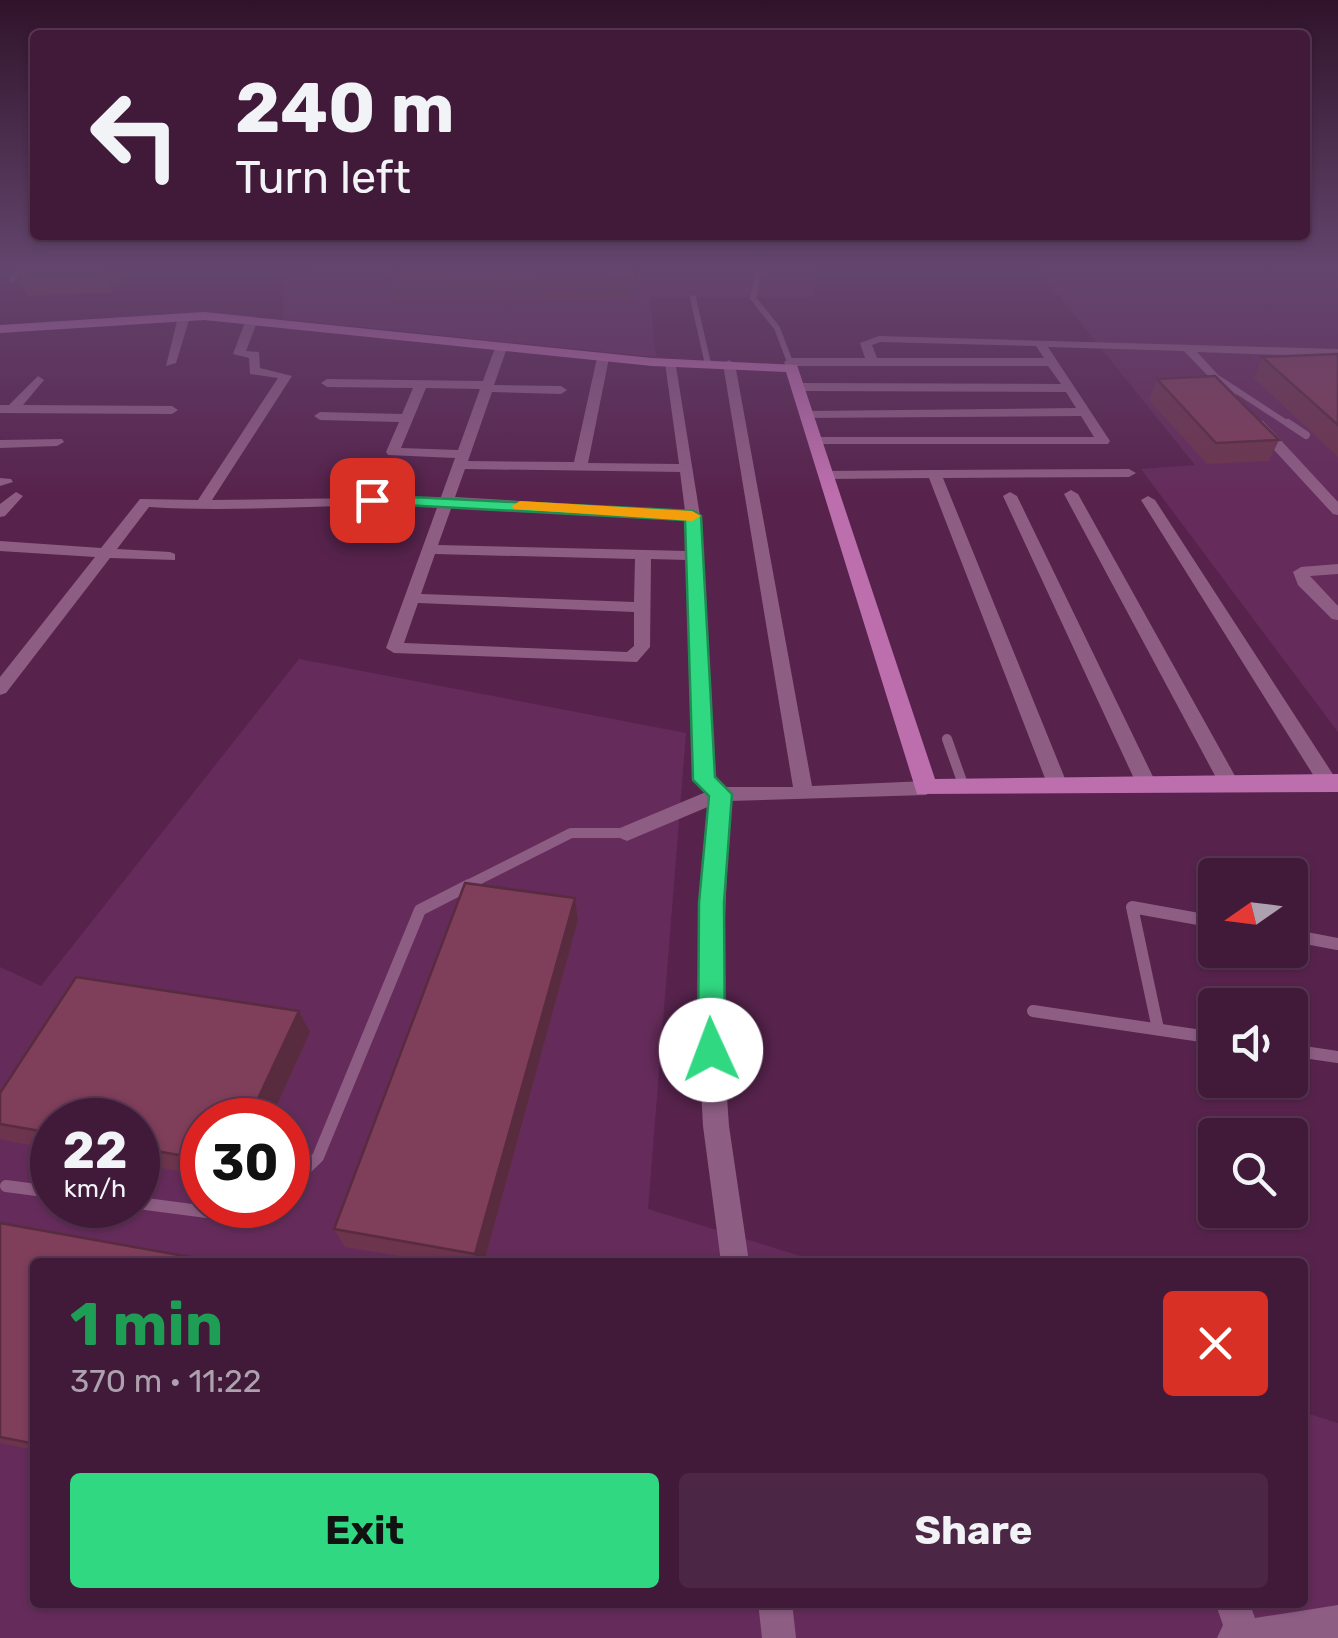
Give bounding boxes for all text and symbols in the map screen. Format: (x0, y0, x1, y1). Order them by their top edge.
text: 240 m (235, 67, 455, 150)
icon: left (70, 70, 200, 200)
text: Turn left (235, 151, 411, 204)
pin (330, 458, 415, 543)
icon: arrive (345, 473, 400, 528)
north arrow (1198, 858, 1308, 968)
map controls (1198, 858, 1308, 1228)
button: sound (1198, 988, 1308, 1098)
position arrow (659, 998, 763, 1102)
speed limit sign: 30 (180, 1098, 310, 1228)
button: search (1198, 1118, 1308, 1228)
text: 22 (63, 1121, 128, 1181)
text: km/h (64, 1174, 126, 1203)
text: 1 min (70, 1289, 223, 1360)
button: close (1163, 1291, 1268, 1396)
text: 370 m · 11:22 (70, 1362, 262, 1400)
button: Exit (70, 1473, 659, 1588)
button: Share (679, 1473, 1268, 1588)

